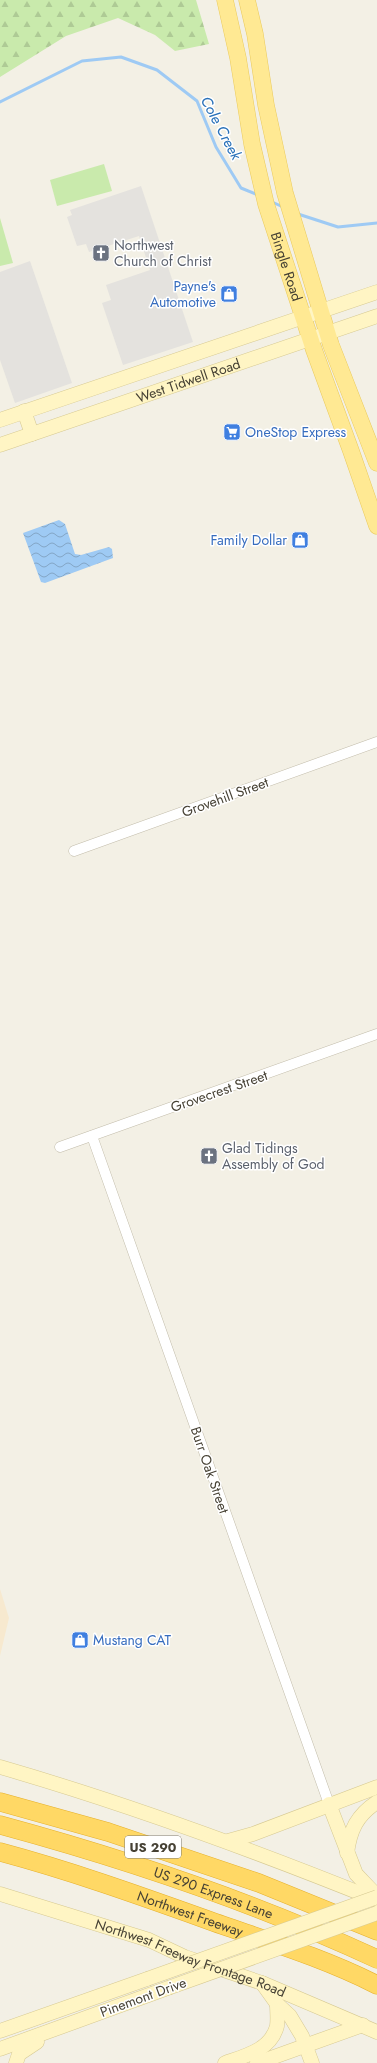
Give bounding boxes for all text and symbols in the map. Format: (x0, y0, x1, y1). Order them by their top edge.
water label: Cole Creek (195, 92, 247, 164)
street label: Bingle Road (266, 229, 307, 304)
place label: Northwest Church of Christ (114, 235, 212, 271)
church icon: Northwest Church of Christ (91, 243, 111, 263)
place label: Payne's Automotive (150, 276, 216, 312)
shop icon: Payne's Automotive (219, 284, 239, 304)
street label: West Tidwell Road (134, 354, 243, 408)
supermarket icon: OneStop Express (222, 422, 242, 442)
place label: OneStop Express (245, 422, 346, 442)
place label: Family Dollar (210, 530, 287, 550)
shop icon: Family Dollar (290, 530, 310, 550)
street label: Grovehill Street (179, 772, 272, 822)
street label: Grovecrest Street (168, 1065, 271, 1117)
place label: Glad Tidings Assembly of God (222, 1138, 325, 1174)
church icon: Glad Tidings Assembly of God (199, 1146, 219, 1166)
street label: Burr Oak Street (186, 1424, 234, 1517)
shop icon: Mustang CAT (70, 1630, 90, 1650)
place label: Mustang CAT (93, 1630, 172, 1650)
road number: US 290 (125, 1836, 181, 1858)
street label: US 290 Express Lane (151, 1862, 276, 1924)
street label: Northwest Freeway (134, 1886, 247, 1942)
street label: Northwest Freeway Frontage Road (93, 1914, 289, 2002)
street label: Pinemont Drive (97, 1972, 189, 2022)

